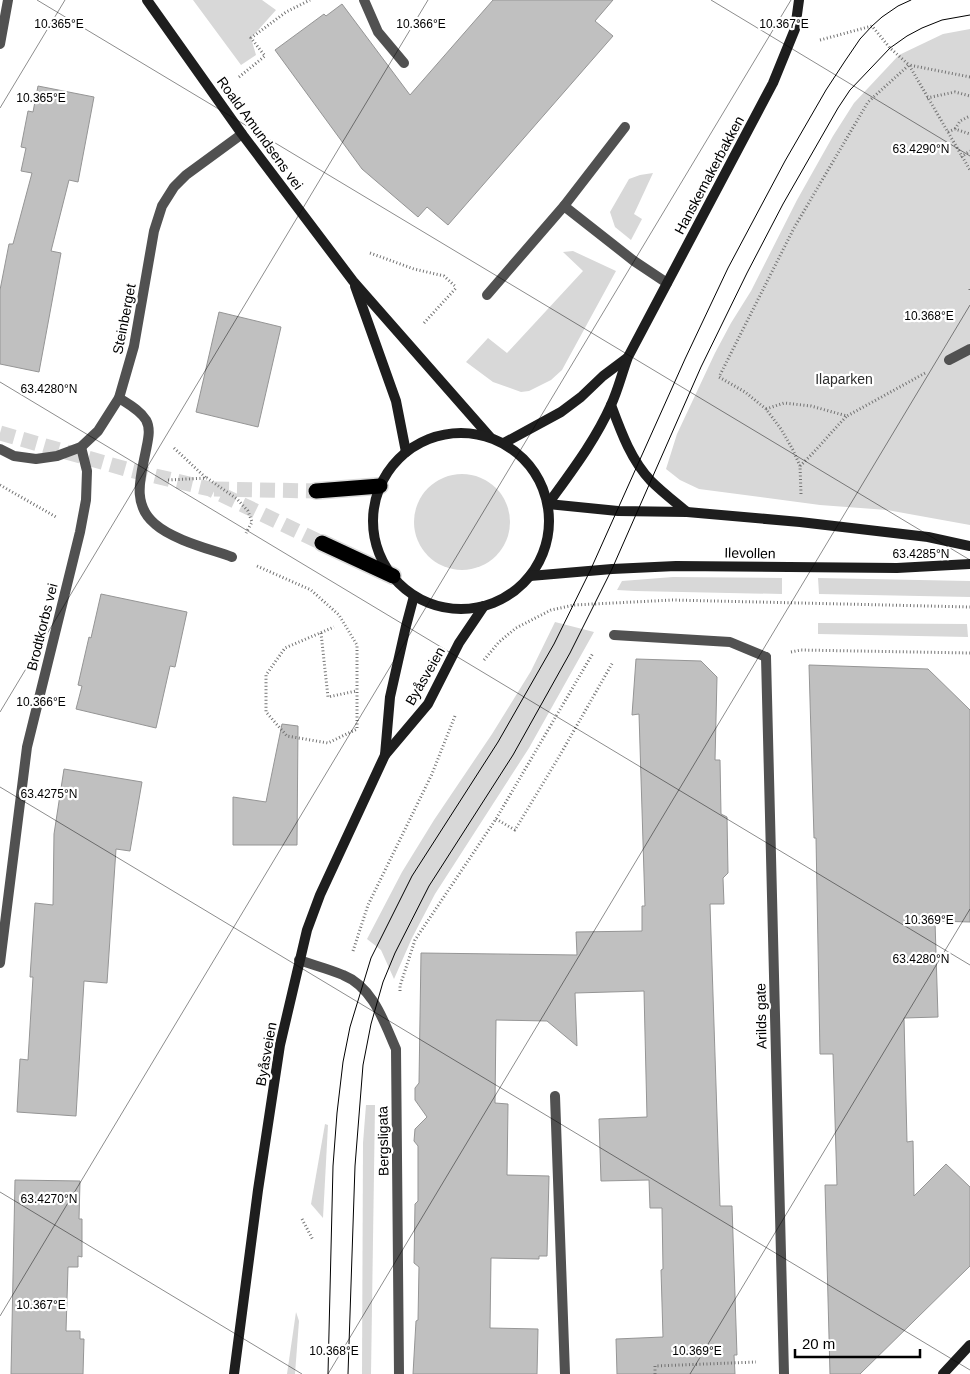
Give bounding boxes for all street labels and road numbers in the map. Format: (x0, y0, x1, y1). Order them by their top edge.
street label: Roald Amundsens vei (214, 74, 306, 192)
street label: Hanskemakerbakken (671, 113, 747, 237)
street label: Steinberget (109, 282, 139, 356)
street label: Ilevollen (724, 545, 776, 561)
street label: Brodtkorbs vei (23, 582, 61, 672)
street label: Byåsveien (402, 644, 448, 708)
street label: Arilds gate (752, 983, 770, 1049)
street label: Byåsveien (253, 1021, 279, 1087)
street label: Bergsligata (374, 1106, 392, 1176)

